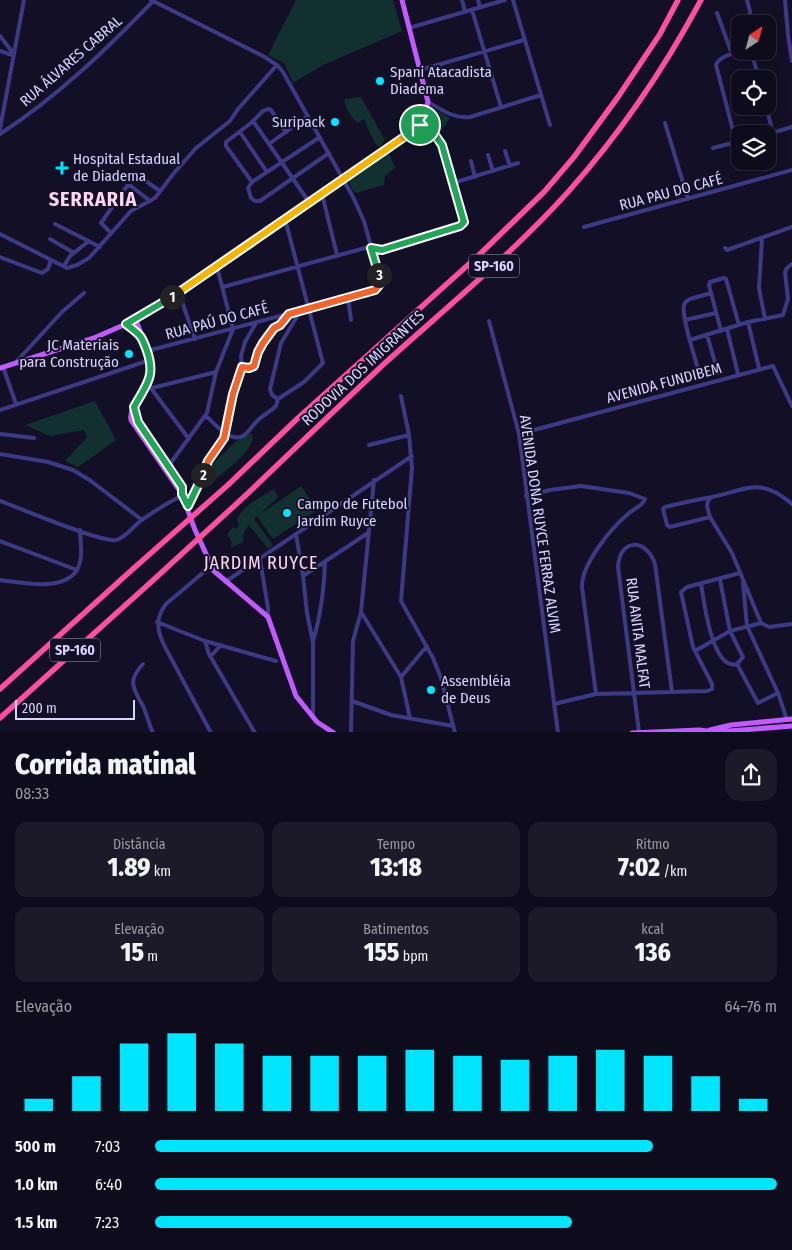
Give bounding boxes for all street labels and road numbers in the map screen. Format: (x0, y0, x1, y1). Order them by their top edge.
street label: RUA ÁLVARES CABRAL (16, 12, 126, 110)
street label: RUA PAU DO CAFÉ (617, 170, 725, 214)
road number: SP-160 (469, 255, 519, 278)
street label: RUA PAÚ DO CAFÉ (163, 299, 271, 343)
street label: RODOVIA DOS IMIGRANTES (298, 306, 428, 430)
street label: AVENIDA FUNDIBEM (604, 359, 724, 407)
street label: AVENIDA DONA RUYCE FERRAZ ALVIM (516, 414, 564, 634)
street label: RUA ANITA MALFAT (622, 576, 654, 690)
road number: SP-160 (50, 638, 100, 662)

